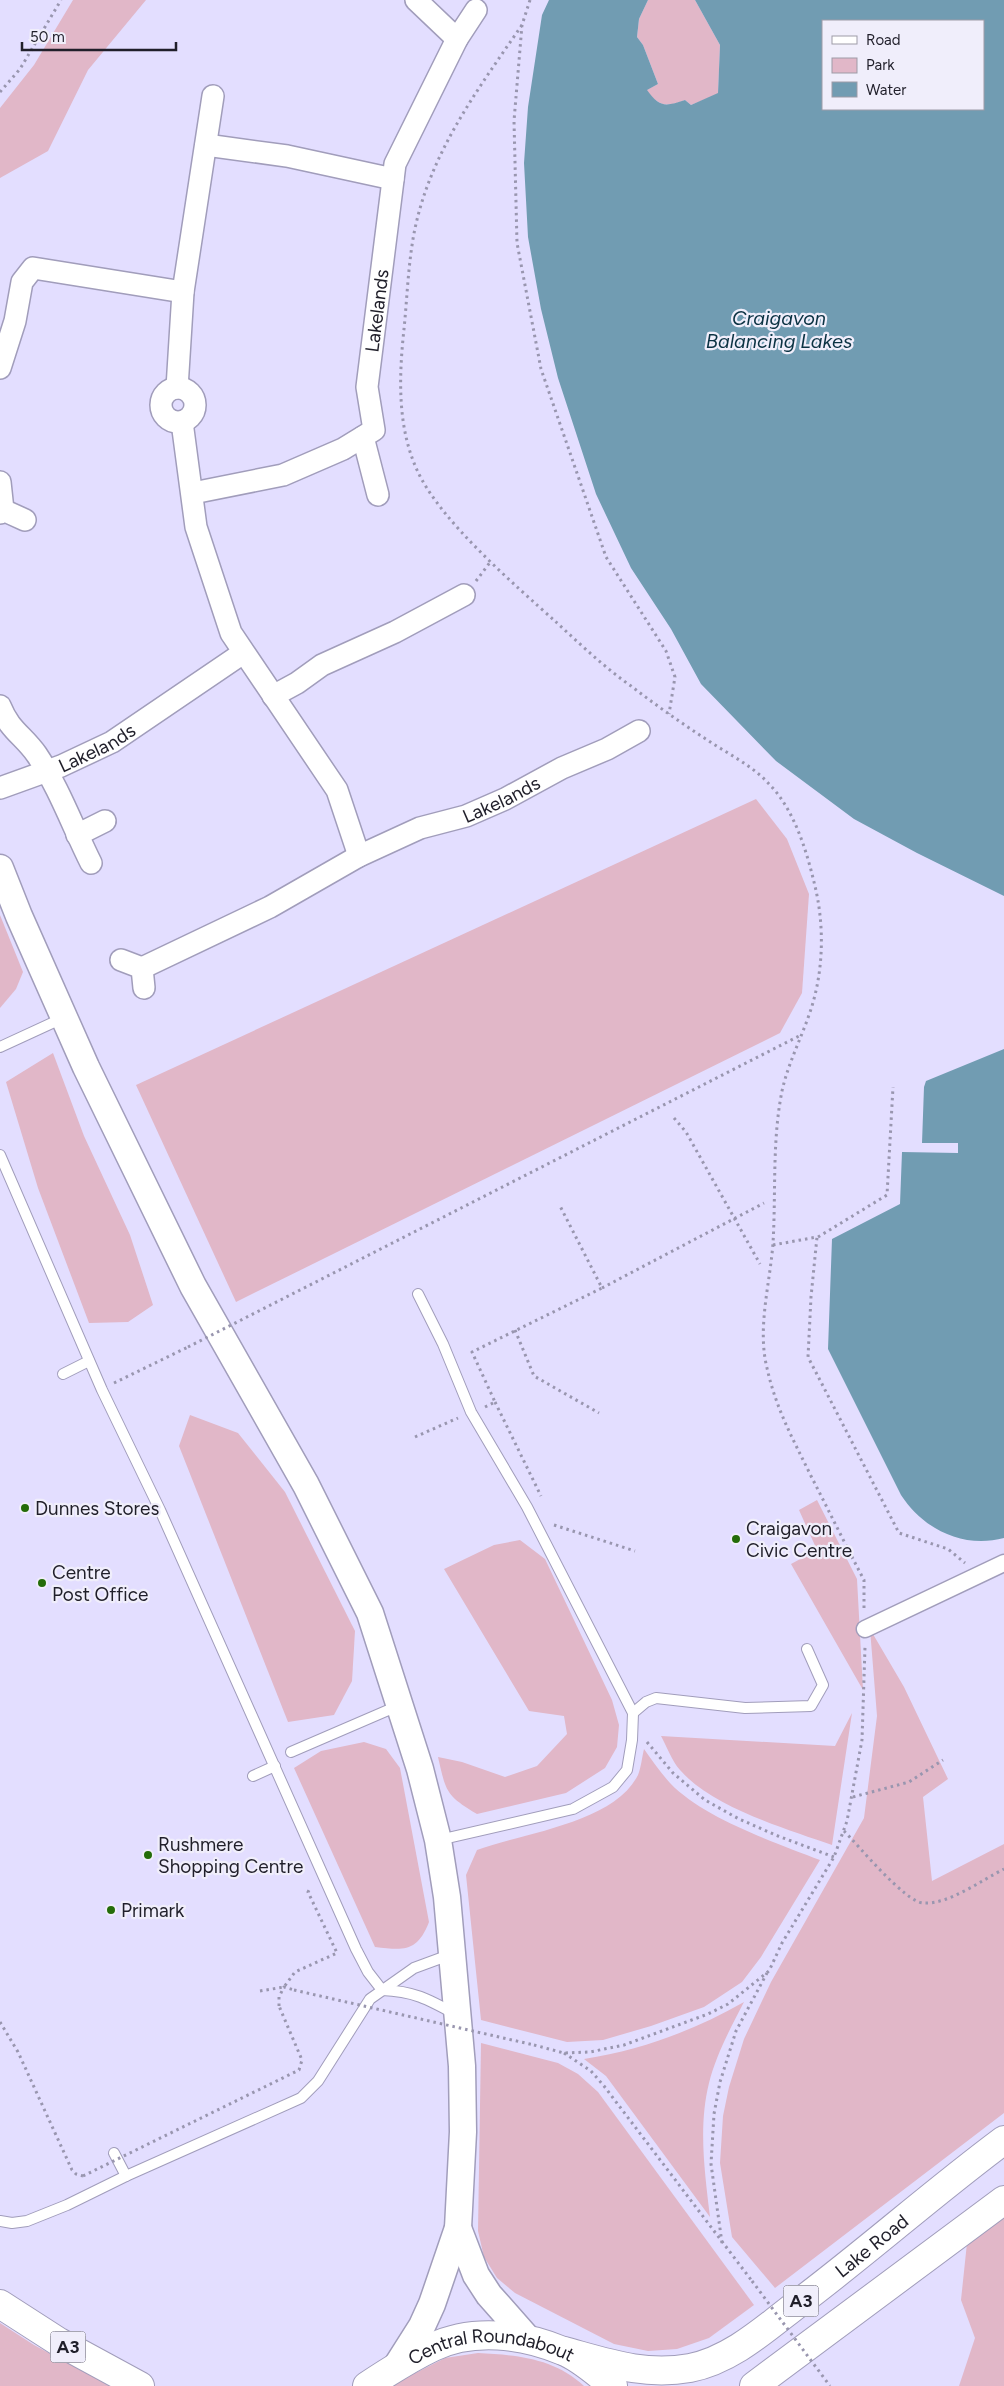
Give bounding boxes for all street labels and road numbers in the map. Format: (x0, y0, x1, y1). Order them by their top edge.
street label: Lakelands (360, 268, 393, 354)
street label: Lakelands (55, 718, 140, 777)
street label: Lakelands (459, 771, 544, 828)
street label: Lake Road (830, 2209, 913, 2282)
road number: A3 (784, 2286, 818, 2316)
road number: A3 (50, 2332, 86, 2362)
street label: Central Roundabout (405, 2350, 577, 2376)

